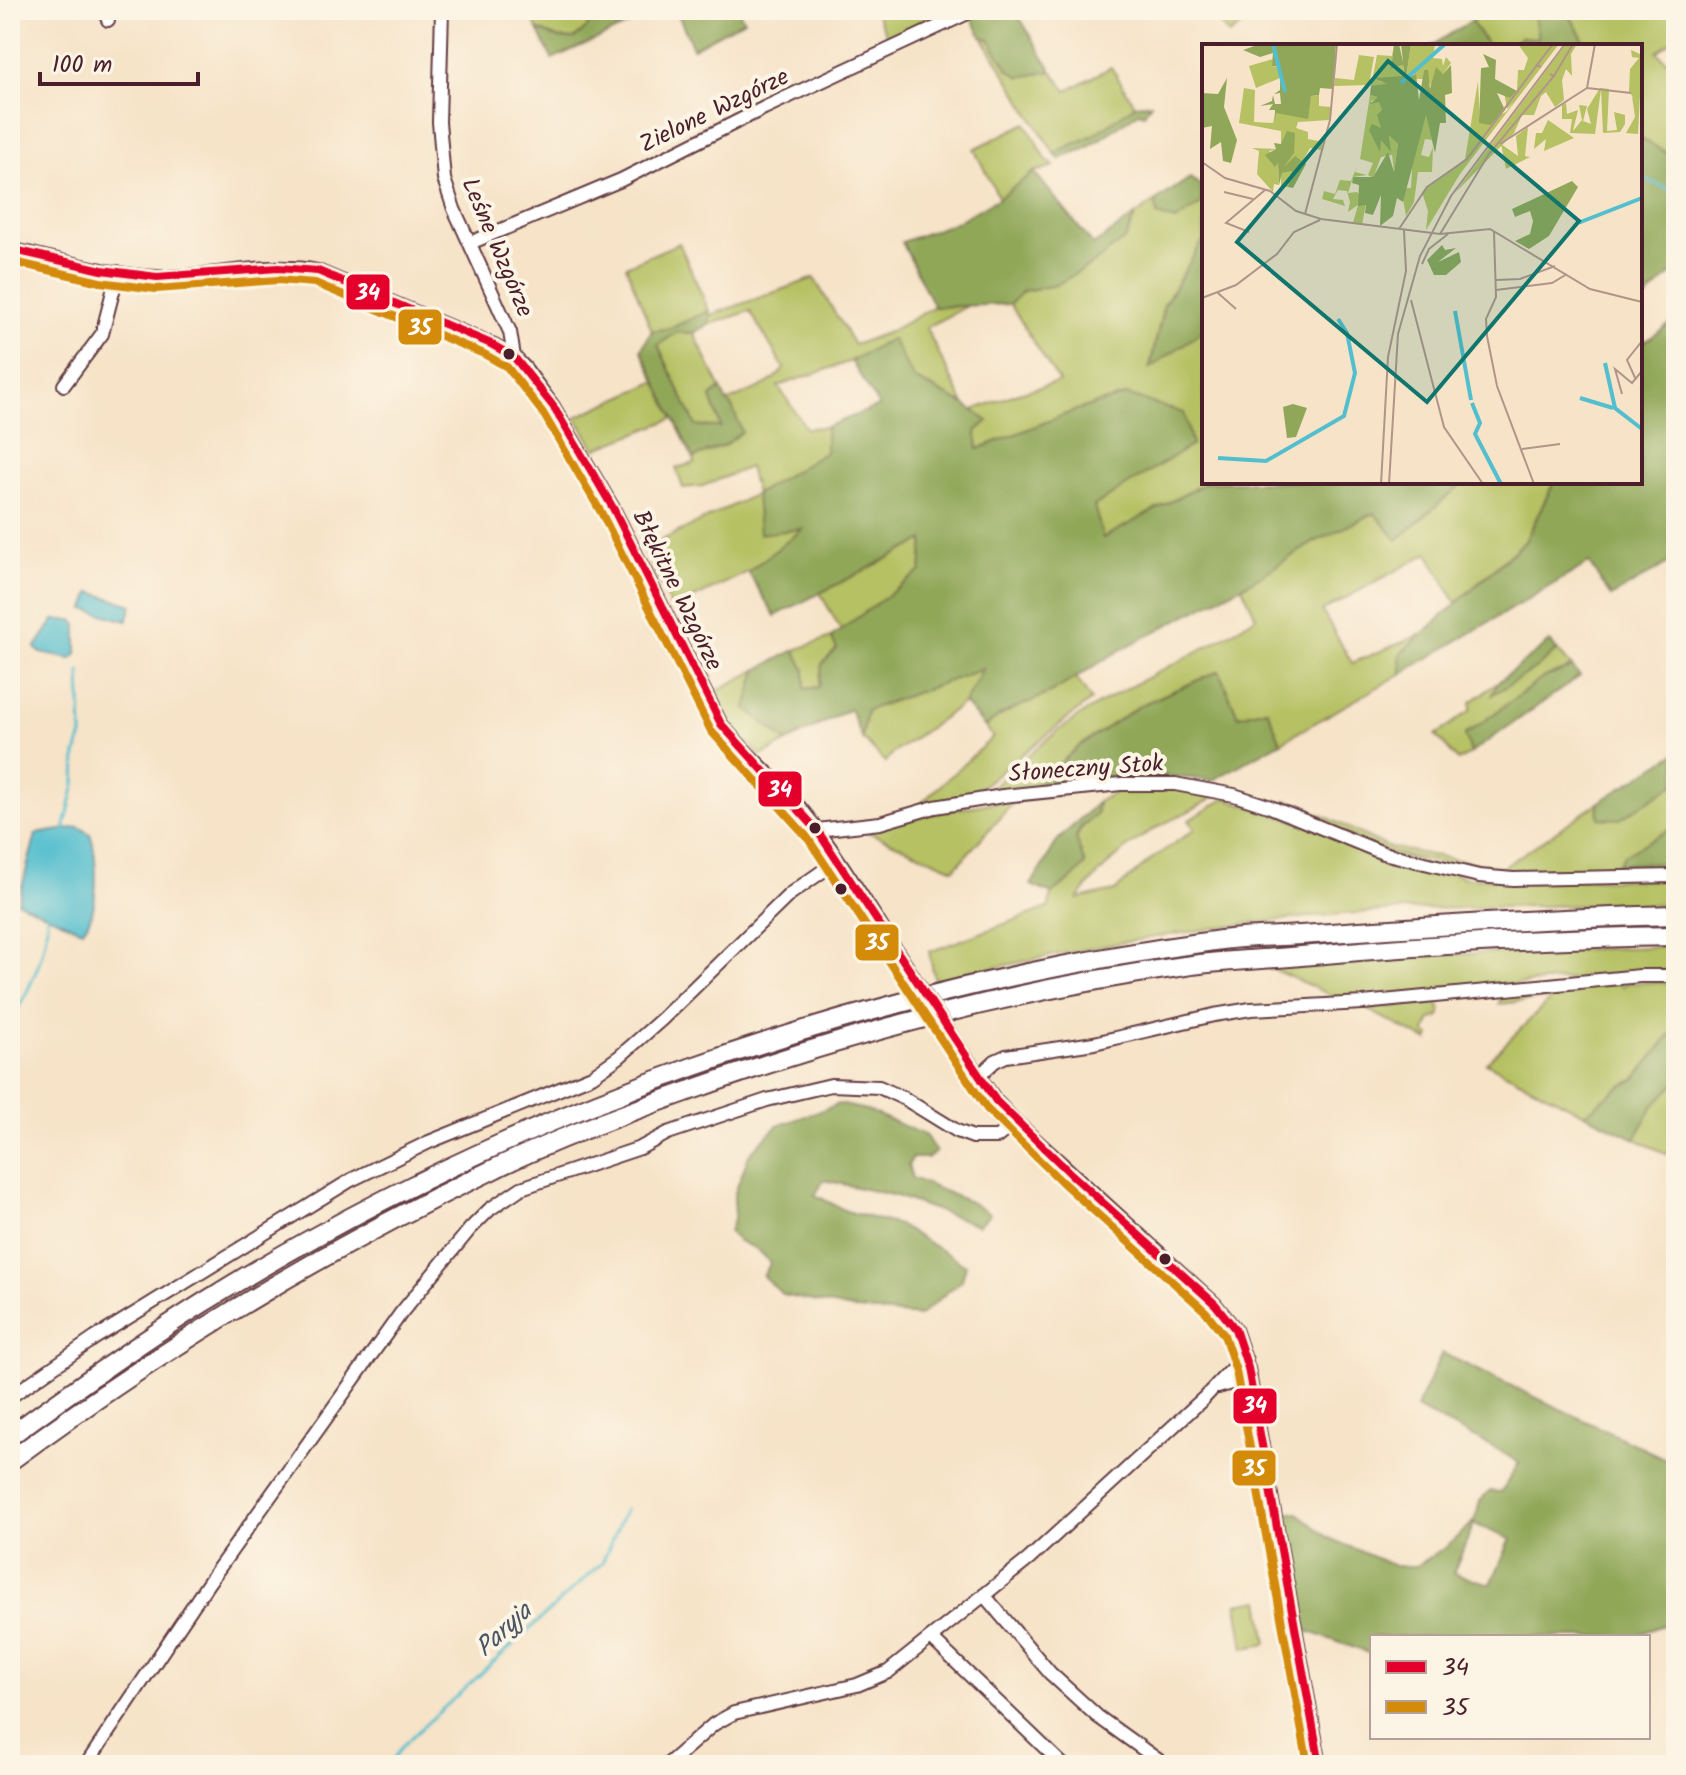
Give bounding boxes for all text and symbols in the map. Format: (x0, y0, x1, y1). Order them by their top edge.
scale bar (40, 36, 198, 86)
inset map (1202, 44, 1642, 484)
text: 100 m (52, 46, 112, 85)
street label: Zielone Wzgórze (633, 58, 796, 164)
street label: Leśne Wzgórze (450, 172, 544, 324)
line badge: 34 (345, 273, 391, 311)
text: 34 (355, 277, 380, 312)
line badge: 35 (397, 308, 443, 346)
text: 35 (407, 312, 433, 347)
unlabelled marker (501, 346, 517, 362)
street label: Błękitne Wzgórze (621, 504, 733, 678)
street label: Słoneczny Stok (1007, 745, 1166, 794)
line badge: 34 (757, 770, 803, 808)
text: 34 (767, 774, 792, 809)
unlabelled marker (807, 820, 823, 836)
unlabelled marker (833, 881, 849, 897)
line badge: 35 (854, 923, 900, 962)
text: 35 (864, 927, 890, 962)
unlabelled marker (1157, 1251, 1173, 1267)
line badge: 34 (1232, 1387, 1278, 1425)
text: 34 (1242, 1390, 1267, 1425)
line badge: 35 (1231, 1449, 1277, 1487)
text: 35 (1241, 1453, 1267, 1488)
water label: Paryja (466, 1591, 544, 1668)
legend (1370, 1635, 1650, 1739)
text: 34 (1442, 1649, 1469, 1688)
text: 35 (1442, 1689, 1471, 1728)

